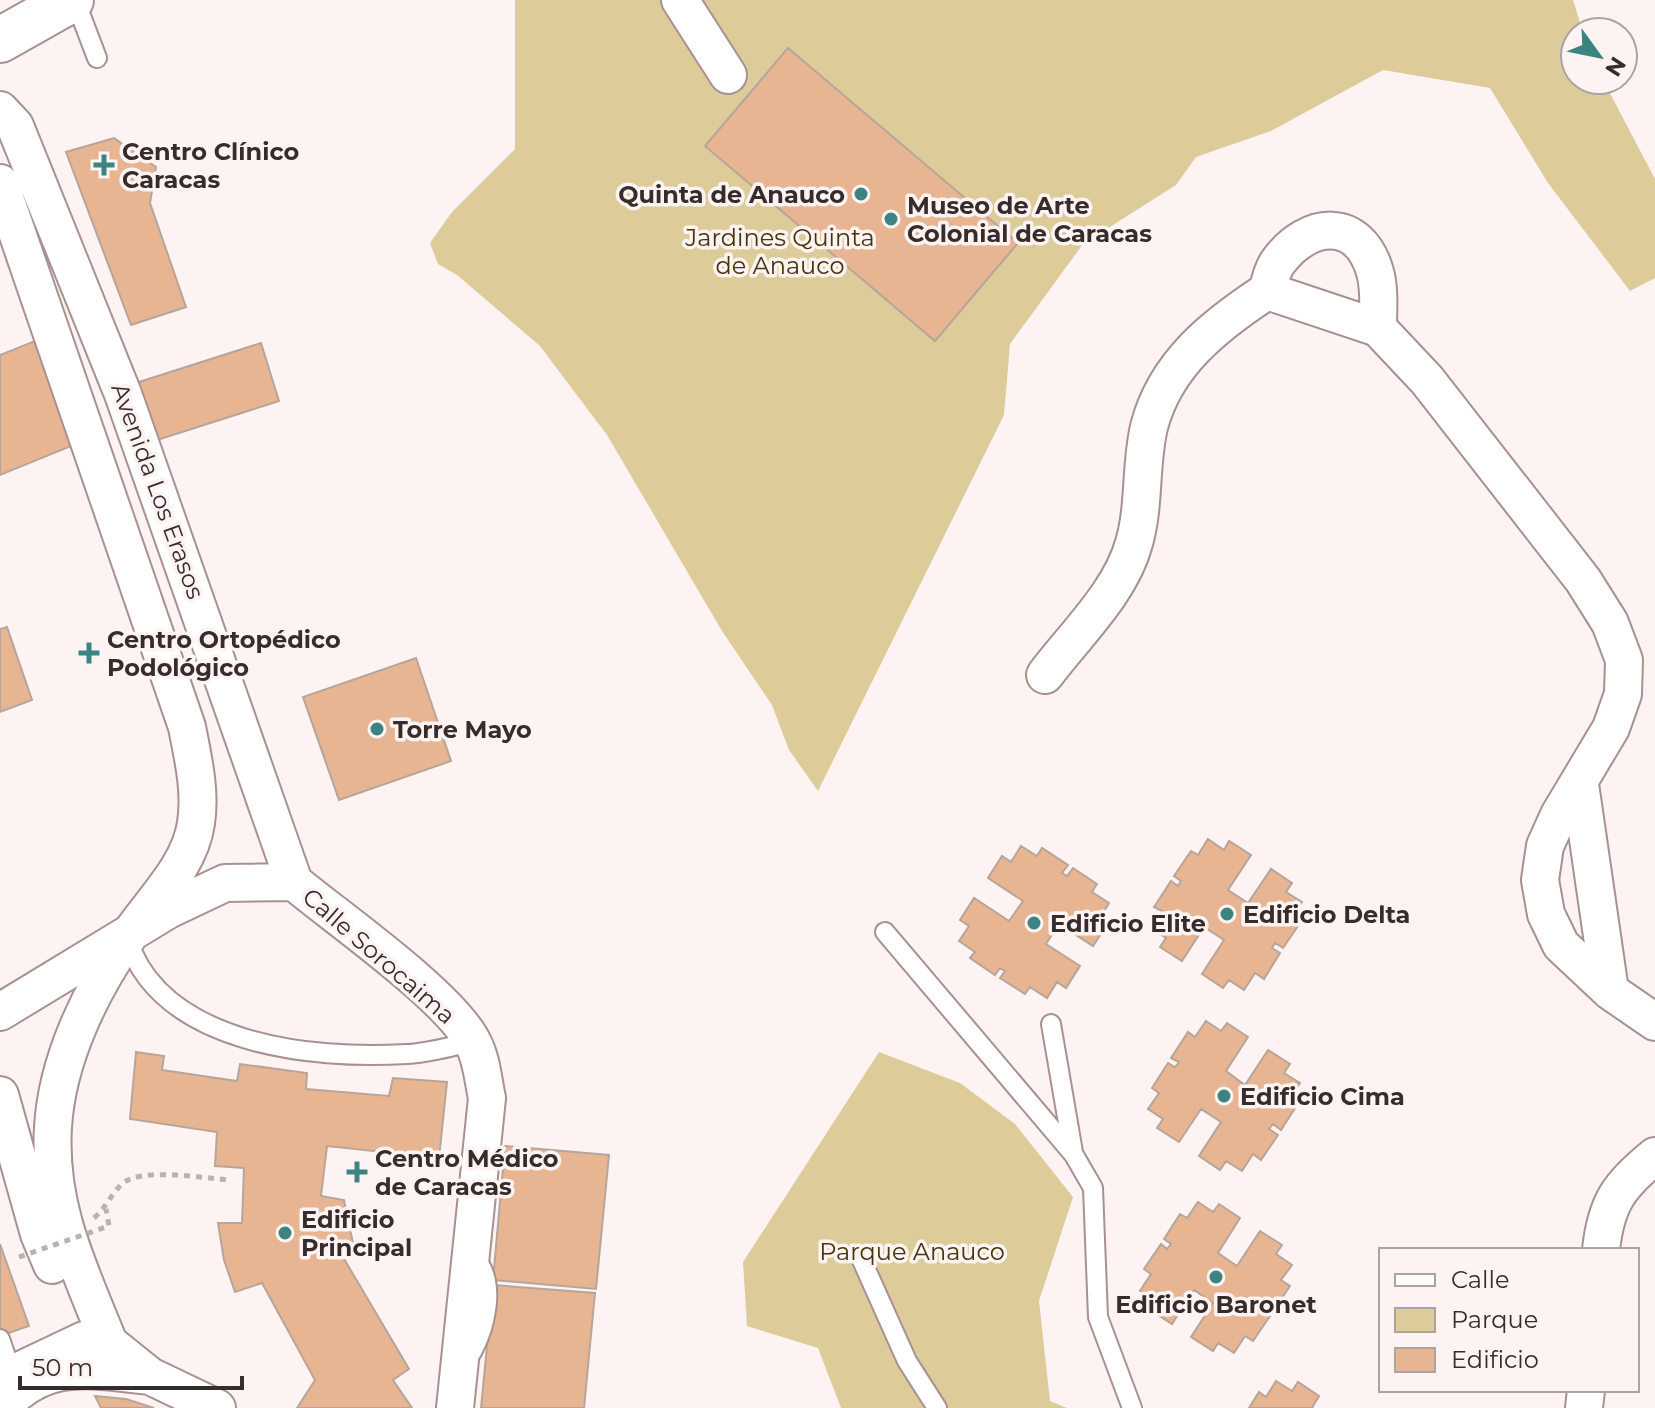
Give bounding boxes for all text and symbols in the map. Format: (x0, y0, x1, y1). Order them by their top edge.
north arrow (1559, 16, 1639, 96)
text: N (1599, 52, 1632, 81)
place label: Centro Clínico Caracas (122, 137, 299, 194)
marker: Centro Clínico Caracas (93, 154, 115, 176)
place label: Quinta de Anauco (618, 180, 845, 209)
marker: Quinta de Anauco (852, 185, 870, 203)
place label: Museo de Arte Colonial de Caracas (907, 191, 1152, 248)
marker: Museo de Arte Colonial de Caracas (882, 210, 900, 228)
park label: Jardines Quinta de Anauco (684, 223, 875, 280)
street label: Avenida Los Erasos (105, 379, 211, 603)
place label: Centro Ortopédico Podológico (107, 625, 341, 682)
marker: Centro Ortopédico Podológico (78, 642, 100, 664)
place label: Torre Mayo (393, 715, 532, 744)
marker: Torre Mayo (368, 720, 386, 738)
street label: Calle Sorocaima (297, 882, 461, 1030)
place label: Edificio Delta (1243, 900, 1410, 929)
marker: Edificio Delta (1218, 905, 1236, 923)
place label: Edificio Elite (1050, 909, 1206, 938)
marker: Edificio Elite (1025, 914, 1043, 932)
place label: Edificio Cima (1240, 1082, 1405, 1111)
marker: Edificio Cima (1215, 1087, 1233, 1105)
place label: Centro Médico de Caracas (375, 1144, 558, 1201)
marker: Centro Médico de Caracas (346, 1161, 368, 1183)
place label: Edificio Principal (301, 1205, 412, 1262)
marker: Edificio Principal (276, 1224, 294, 1242)
park label: Parque Anauco (819, 1237, 1005, 1266)
legend (1379, 1248, 1639, 1392)
text: Calle (1451, 1265, 1509, 1294)
marker: Edificio Baronet (1207, 1268, 1225, 1286)
place label: Edificio Baronet (1115, 1290, 1317, 1319)
text: Parque (1451, 1305, 1538, 1334)
scale bar (20, 1340, 242, 1390)
text: Edificio (1451, 1345, 1539, 1374)
text: 50 m (32, 1353, 93, 1382)

